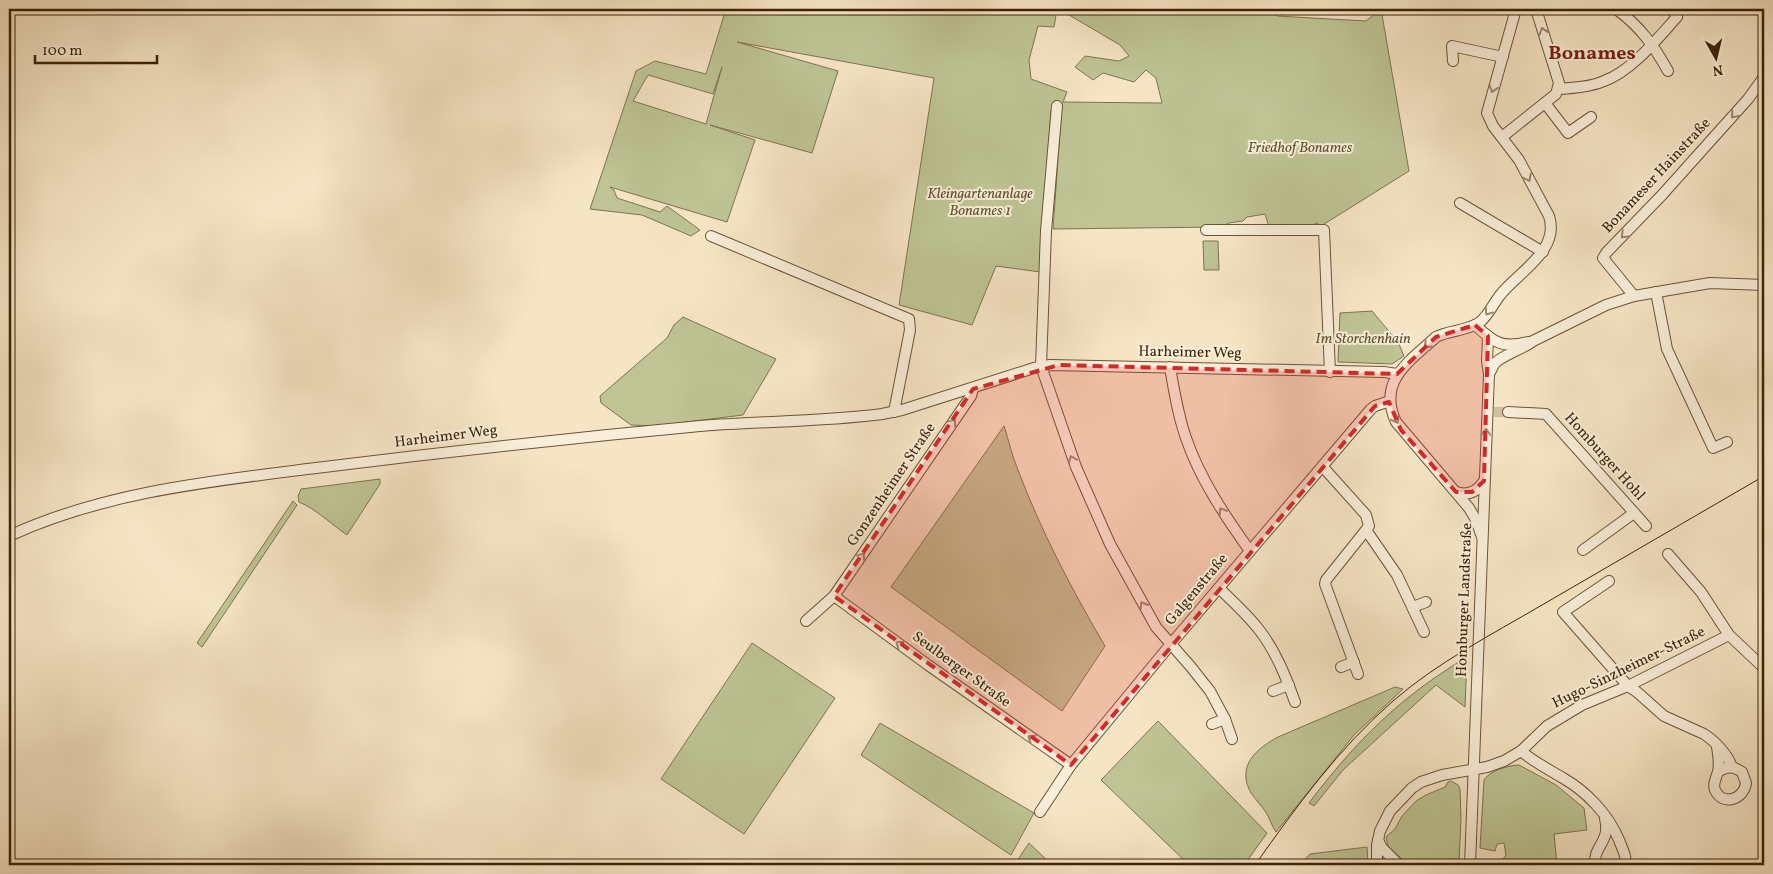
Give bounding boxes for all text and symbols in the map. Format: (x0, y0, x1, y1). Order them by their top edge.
one-way arrow (1539, 27, 1549, 35)
scale bar (35, 32, 158, 64)
north arrow (1690, 32, 1740, 82)
district label: Bonames (1548, 40, 1636, 68)
text: 100 m (42, 41, 82, 62)
text: N (1711, 59, 1724, 80)
one-way arrow (1489, 85, 1499, 93)
one-way arrow (1731, 109, 1740, 118)
street label: Bonameser Hainstraße (1598, 114, 1716, 238)
park label: Friedhof Bonames (1248, 138, 1353, 159)
one-way arrow (1522, 173, 1532, 182)
park label: Kleingartenanlage Bonames 1 (927, 184, 1033, 222)
one-way arrow (1621, 229, 1630, 238)
one-way arrow (1485, 306, 1494, 315)
park label: Im Storchenhain (1315, 329, 1411, 350)
one-way arrow (1424, 339, 1433, 348)
street label: Harheimer Weg (1138, 342, 1242, 364)
street label: Homburger Hohl (1559, 408, 1649, 506)
one-way arrow (1390, 415, 1400, 424)
one-way arrow (947, 418, 956, 428)
street label: Gonzenheimer Straße (843, 419, 941, 551)
street label: Harheimer Weg (393, 420, 499, 454)
one-way arrow (1481, 428, 1491, 436)
one-way arrow (1068, 455, 1078, 463)
one-way arrow (1218, 508, 1228, 517)
street label: Homburger Landstraße (1452, 522, 1478, 678)
street label: Galgenstraße (1161, 549, 1233, 631)
one-way arrow (856, 552, 865, 562)
one-way arrow (1139, 601, 1149, 610)
street label: Hugo-Sinzheimer-Straße (1549, 622, 1709, 714)
street label: Seulberger Straße (907, 627, 1015, 713)
one-way arrow (895, 640, 904, 650)
one-way arrow (1027, 735, 1037, 744)

